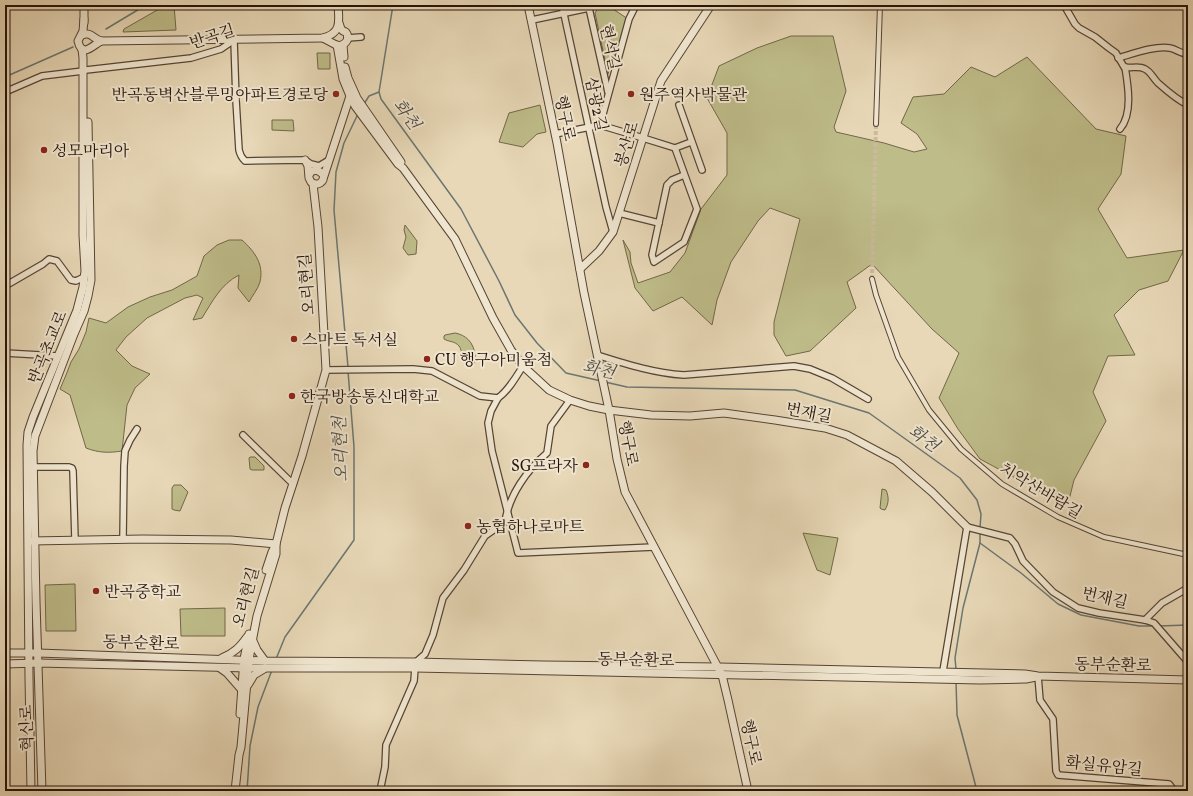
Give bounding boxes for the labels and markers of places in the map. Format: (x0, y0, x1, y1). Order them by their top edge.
place label: 반곡동벽산블루밍아파트경로당 (112, 85, 329, 107)
place label: 원주역사박물관 (639, 85, 748, 107)
marker: 반곡동벽산블루밍아파트경로당 (331, 89, 341, 99)
marker: 원주역사박물관 (626, 89, 636, 99)
place label: 성모마리아 (52, 141, 130, 163)
marker: 성모마리아 (39, 145, 49, 155)
place label: 스마트 독서실 (302, 330, 398, 352)
marker: 스마트 독서실 (289, 334, 299, 344)
place label: CU 행구아미움점 (435, 350, 552, 372)
marker: CU 행구아미움점 (422, 354, 432, 364)
place label: 한국방송통신대학교 (300, 387, 439, 409)
marker: 한국방송통신대학교 (287, 391, 297, 401)
place label: SG프라자 (511, 456, 579, 478)
marker: SG프라자 (581, 460, 591, 470)
place label: 농협하나로마트 (476, 517, 585, 539)
marker: 농협하나로마트 (463, 521, 473, 531)
place label: 반곡중학교 (104, 582, 181, 604)
marker: 반곡중학교 (91, 586, 101, 596)

